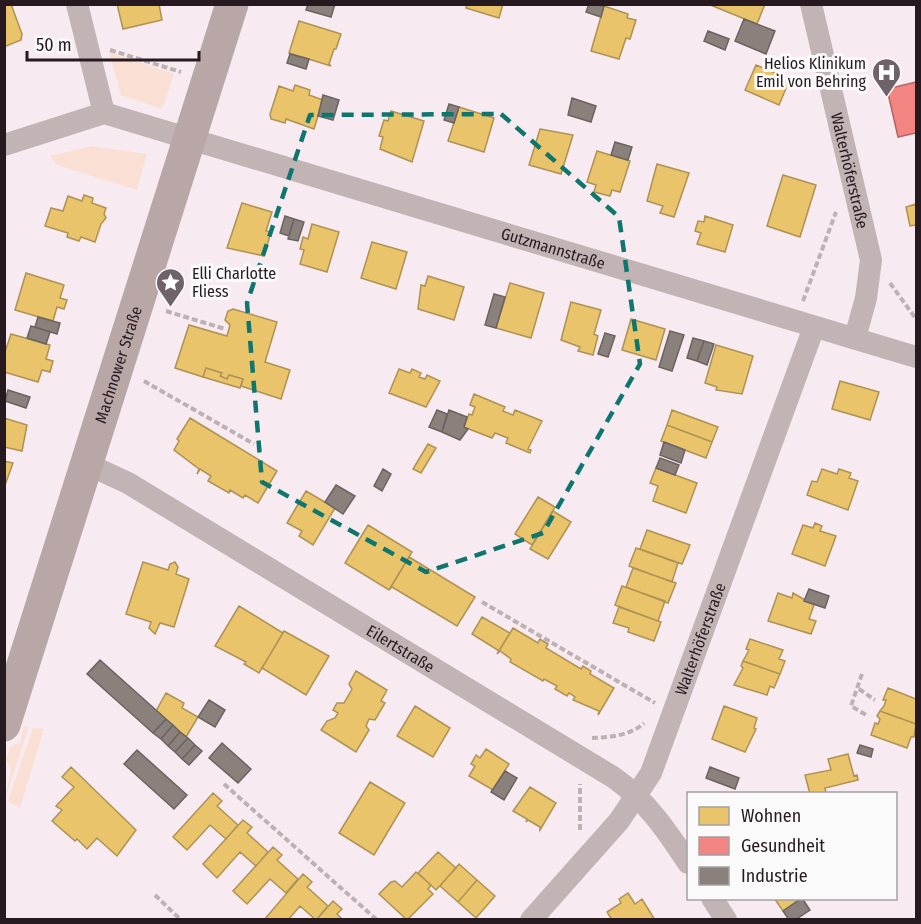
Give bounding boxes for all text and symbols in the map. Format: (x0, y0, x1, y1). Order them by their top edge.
scale bar (27, 24, 200, 62)
text: 50 m (36, 34, 72, 56)
place label: Helios Klinikum Emil von Behring (756, 54, 866, 91)
hospital icon: Helios Klinikum Emil von Behring (871, 56, 903, 98)
street label: Walterhöferstraße (827, 111, 873, 230)
street label: Gutzmannstraße (499, 223, 608, 273)
place label: Elli Charlotte Fliess (192, 264, 276, 301)
place icon: Elli Charlotte Fliess (155, 266, 187, 308)
street label: Machnower Straße (91, 304, 145, 425)
street label: Walterhöferstraße (671, 580, 729, 698)
street label: Eilertstraße (363, 620, 438, 676)
legend (687, 792, 897, 900)
text: Wohnen (741, 805, 801, 827)
text: Gesundheit (741, 835, 825, 857)
text: Industrie (741, 865, 808, 887)

